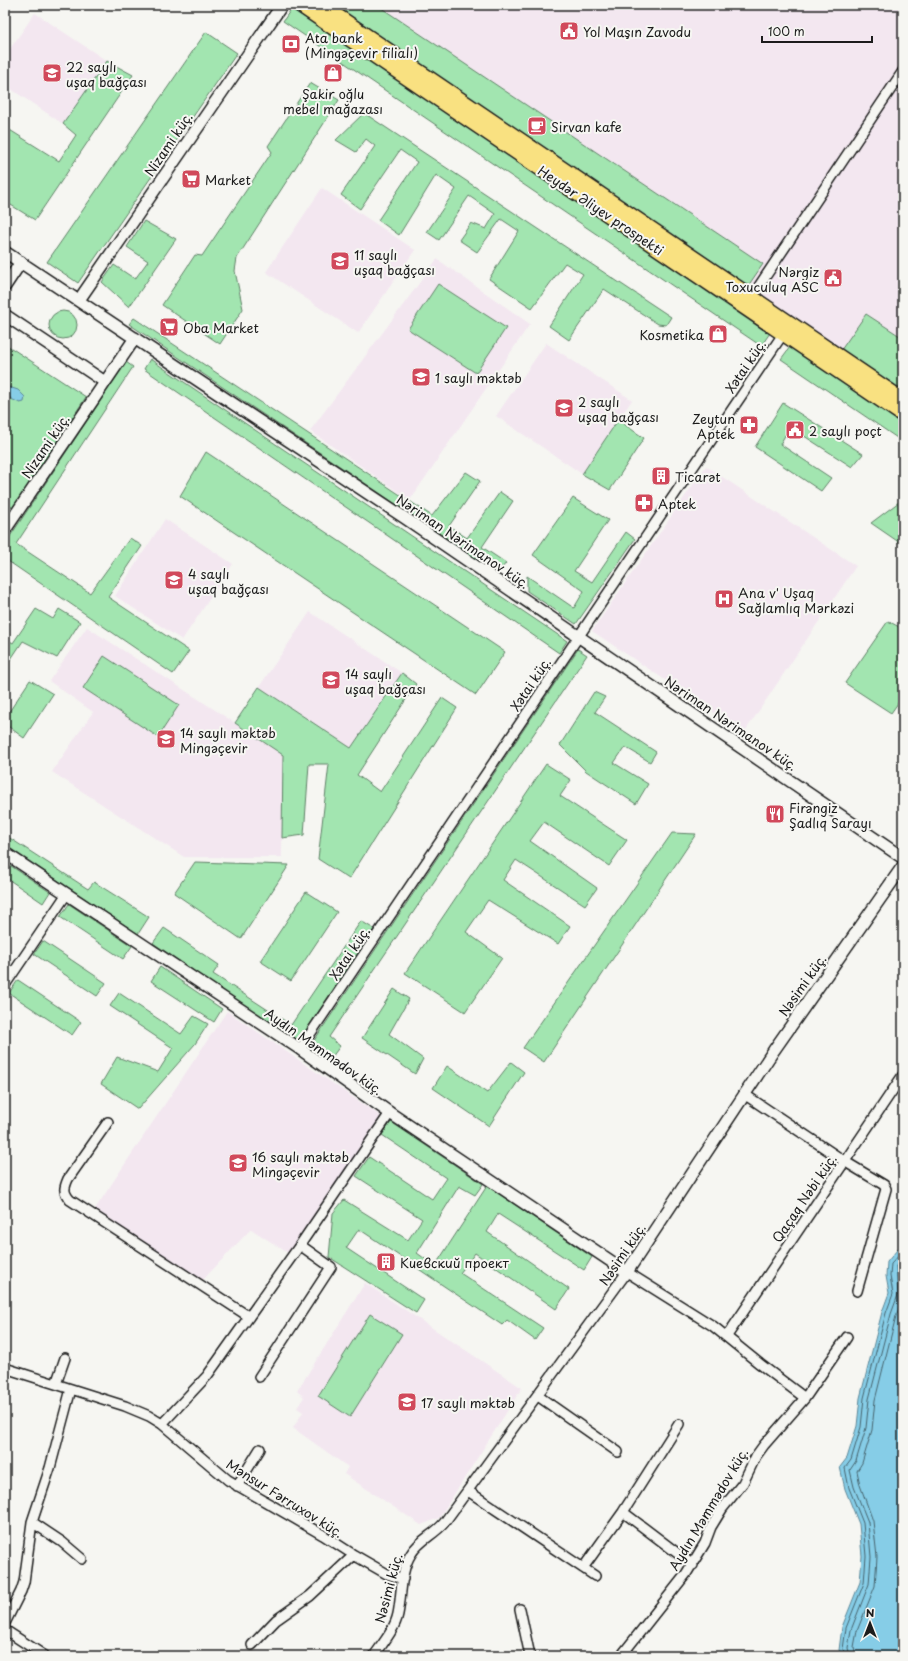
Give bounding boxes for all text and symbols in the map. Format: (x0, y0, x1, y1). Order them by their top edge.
scale bar (762, 18, 872, 44)
public building icon: Yol Maşın Zavodu (558, 20, 580, 42)
place label: Yol Maşın Zavodu (583, 22, 691, 41)
text: 100 m (768, 22, 805, 40)
place label: Ata bank (Mingəçevir filialı) (305, 28, 418, 62)
bank icon: Ata bank (Mingəçevir filialı) (280, 33, 302, 55)
place label: 22 saylı uşaq bağçası (66, 57, 147, 91)
school or university icon: 22 saylı uşaq bağçası (41, 62, 63, 84)
shop icon: Şakir oğlu mebel mağazası (322, 62, 344, 84)
place label: Şakir oğlu mebel mağazası (283, 84, 383, 118)
street label: Nizami küç. (140, 108, 196, 180)
cafe icon: Sirvan kafe (526, 115, 548, 137)
place label: Sirvan kafe (551, 117, 622, 136)
street label: Heydər Əliyev prospekti (534, 161, 668, 259)
supermarket icon: Market (180, 168, 202, 190)
place label: Market (205, 170, 251, 189)
place label: 11 saylı uşaq bağçası (354, 245, 435, 279)
school or university icon: 11 saylı uşaq bağçası (329, 250, 351, 272)
place label: Nərgiz Toxuculuq ASC (725, 262, 819, 296)
public building icon: Nərgiz Toxuculuq ASC (822, 267, 844, 289)
supermarket icon: Oba Market (158, 316, 180, 338)
place label: Oba Market (183, 318, 259, 337)
shop icon: Kosmetika (707, 323, 729, 345)
place label: Kosmetika (639, 325, 705, 344)
street label: Xətai küç. (720, 335, 770, 397)
school or university icon: 1 saylı məktəb (410, 366, 432, 388)
place label: 1 saylı məktəb (435, 368, 522, 387)
place label: 2 saylı uşaq bağçası (578, 392, 659, 426)
school or university icon: 2 saylı uşaq bağçası (553, 397, 575, 419)
place label: Zeytun Aptek (692, 409, 735, 443)
street label: Nizami küç. (17, 410, 73, 482)
pharmacy icon: Zeytun Aptek (738, 414, 760, 436)
public building icon: 2 saylı poçt (784, 419, 806, 441)
place label: 2 saylı poçt (809, 421, 882, 440)
building icon: Ticarət (650, 465, 672, 487)
place label: Ticarət (675, 467, 721, 486)
street label: Nəriman Nərimanov küç. (393, 489, 533, 593)
pharmacy icon: Aptek (633, 492, 655, 514)
place label: Aptek (658, 494, 696, 513)
place label: 4 saylı uşaq bağçası (188, 564, 269, 598)
school or university icon: 4 saylı uşaq bağçası (163, 569, 185, 591)
place label: Ana v' Uşaq Sağlamlıq Mərkəzi (738, 583, 854, 617)
hospital icon: Ana v' Uşaq Sağlamlıq Mərkəzi (713, 588, 735, 610)
street label: Xətai küç. (505, 653, 555, 715)
place label: 14 saylı uşaq bağçası (345, 664, 426, 698)
school or university icon: 14 saylı uşaq bağçası (320, 669, 342, 691)
street label: Nəriman Nərimanov küç. (661, 671, 801, 775)
place label: 14 saylı məktəb Mingəçevir (180, 723, 276, 757)
school or university icon: 14 saylı məktəb Mingəçevir (155, 728, 177, 750)
place label: Firəngiz Şadlıq Sarayı (789, 798, 872, 832)
restaurant icon: Firəngiz Şadlıq Sarayı (764, 803, 786, 825)
street label: Xətai küç. (324, 922, 374, 984)
street label: Nəsimi küç. (774, 950, 830, 1020)
street label: Aydın Məmmədov küç. (261, 1003, 387, 1099)
place label: 16 saylı məktəb Mingəçevir (252, 1147, 349, 1181)
street label: Qaçaq Nəbi küç. (767, 1150, 841, 1246)
school or university icon: 16 saylı məktəb Mingəçevir (227, 1152, 249, 1174)
street label: Nəsimi küç. (594, 1219, 650, 1289)
building icon: Киевский проект (375, 1251, 397, 1273)
place label: Киевский проект (400, 1253, 510, 1272)
school or university icon: 17 saylı məktəb (396, 1391, 418, 1413)
place label: 17 saylı məktəb (421, 1393, 515, 1412)
street label: Aydın Məmmədov küç. (664, 1444, 752, 1574)
street label: Mənsur Fərruxov küç. (223, 1454, 347, 1542)
street label: Nəsimi küç. (370, 1551, 406, 1625)
north arrow (850, 1603, 890, 1643)
text: N (866, 1604, 875, 1621)

